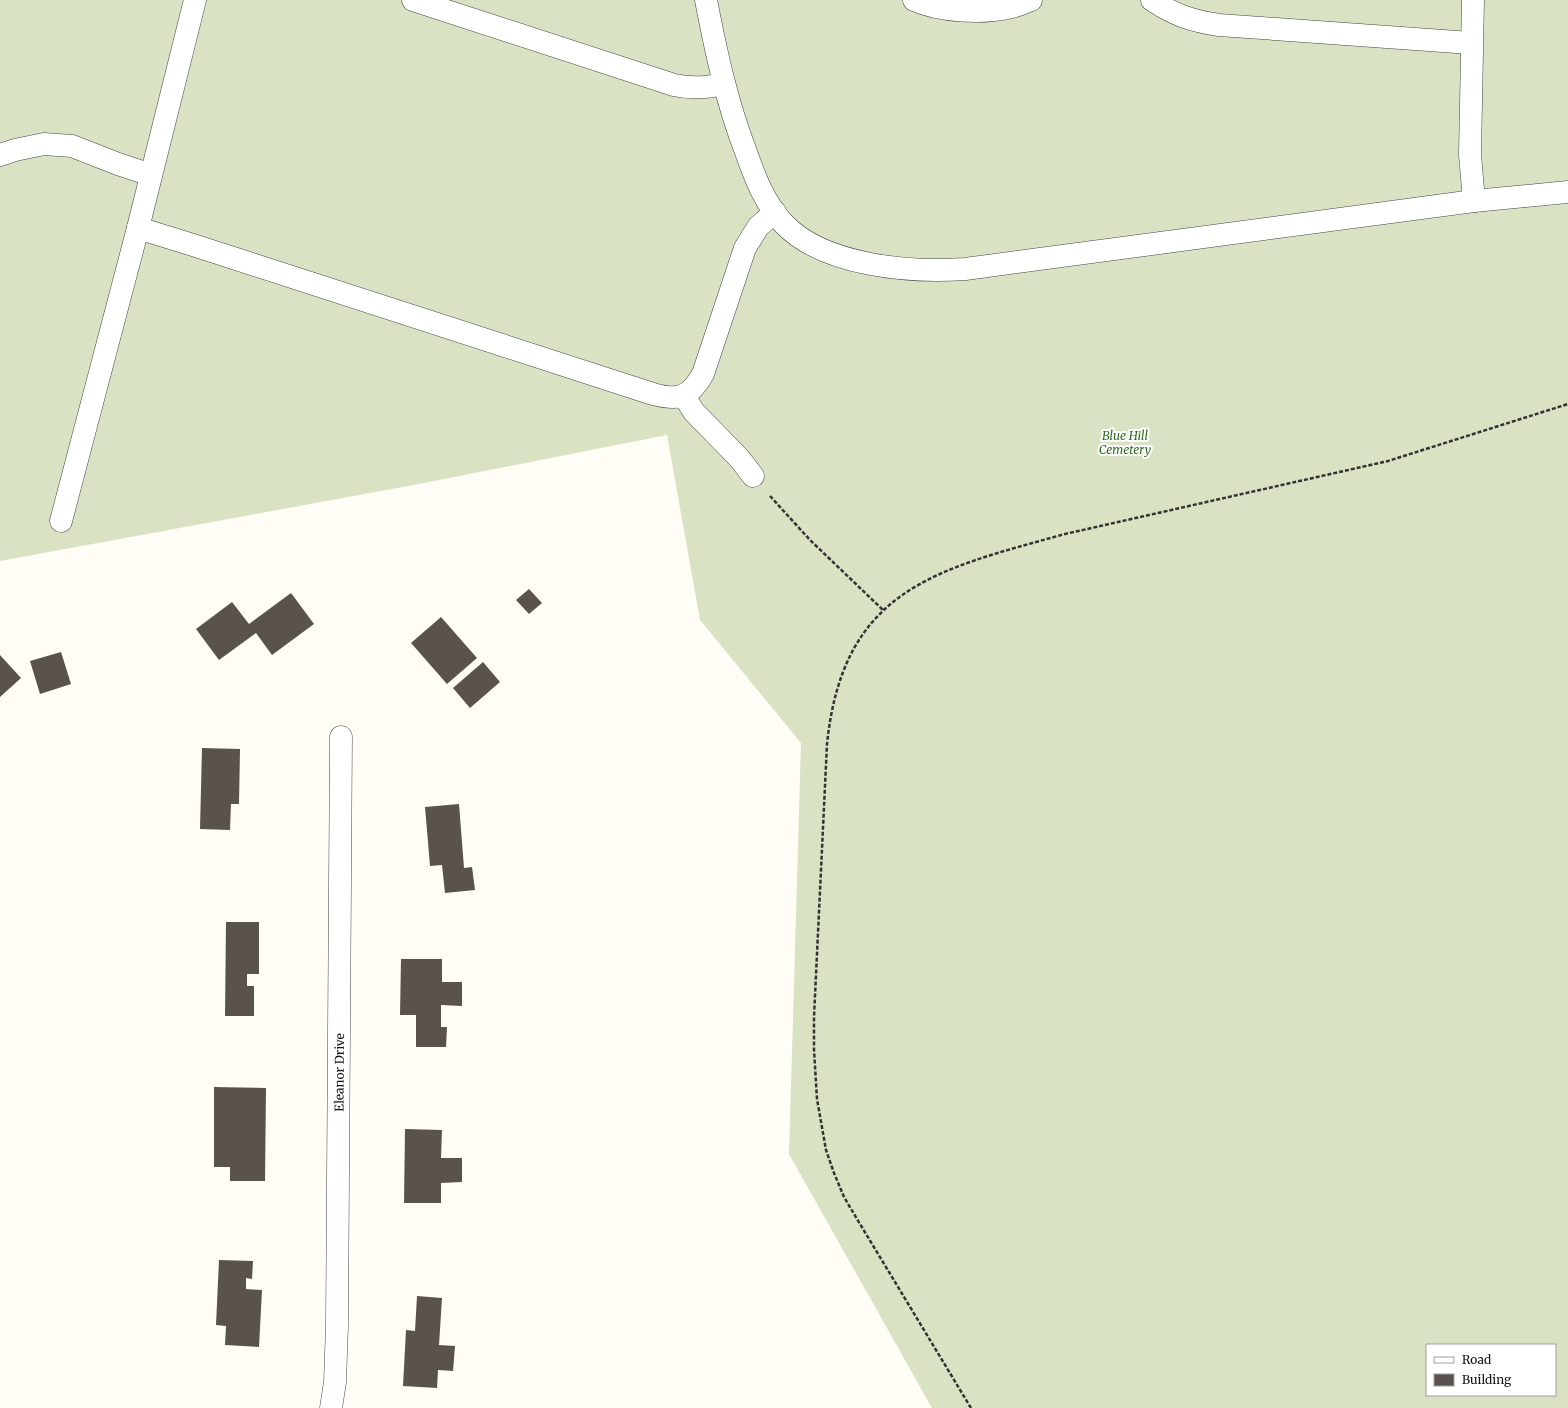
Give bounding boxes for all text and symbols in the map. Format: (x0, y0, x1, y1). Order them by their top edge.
park label: Blue Hill Cemetery (1099, 428, 1152, 457)
street label: Eleanor Drive (331, 1033, 346, 1112)
legend (1426, 1344, 1556, 1396)
text: Road (1462, 1352, 1491, 1367)
text: Building (1462, 1372, 1512, 1387)

